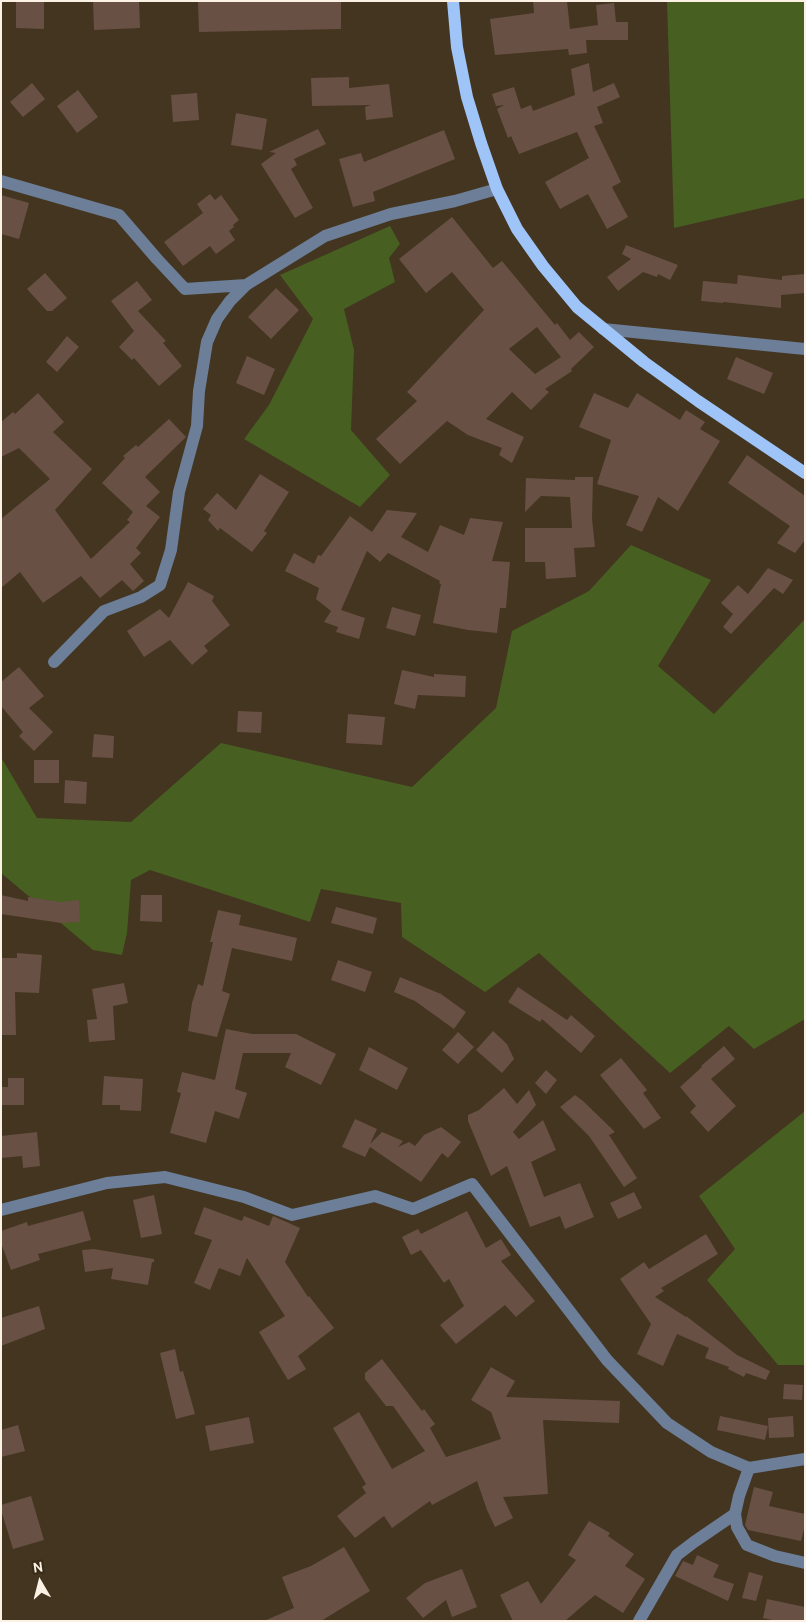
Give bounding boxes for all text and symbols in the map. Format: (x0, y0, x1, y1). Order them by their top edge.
north arrow (15, 1557, 65, 1607)
text: N (32, 1558, 44, 1577)

